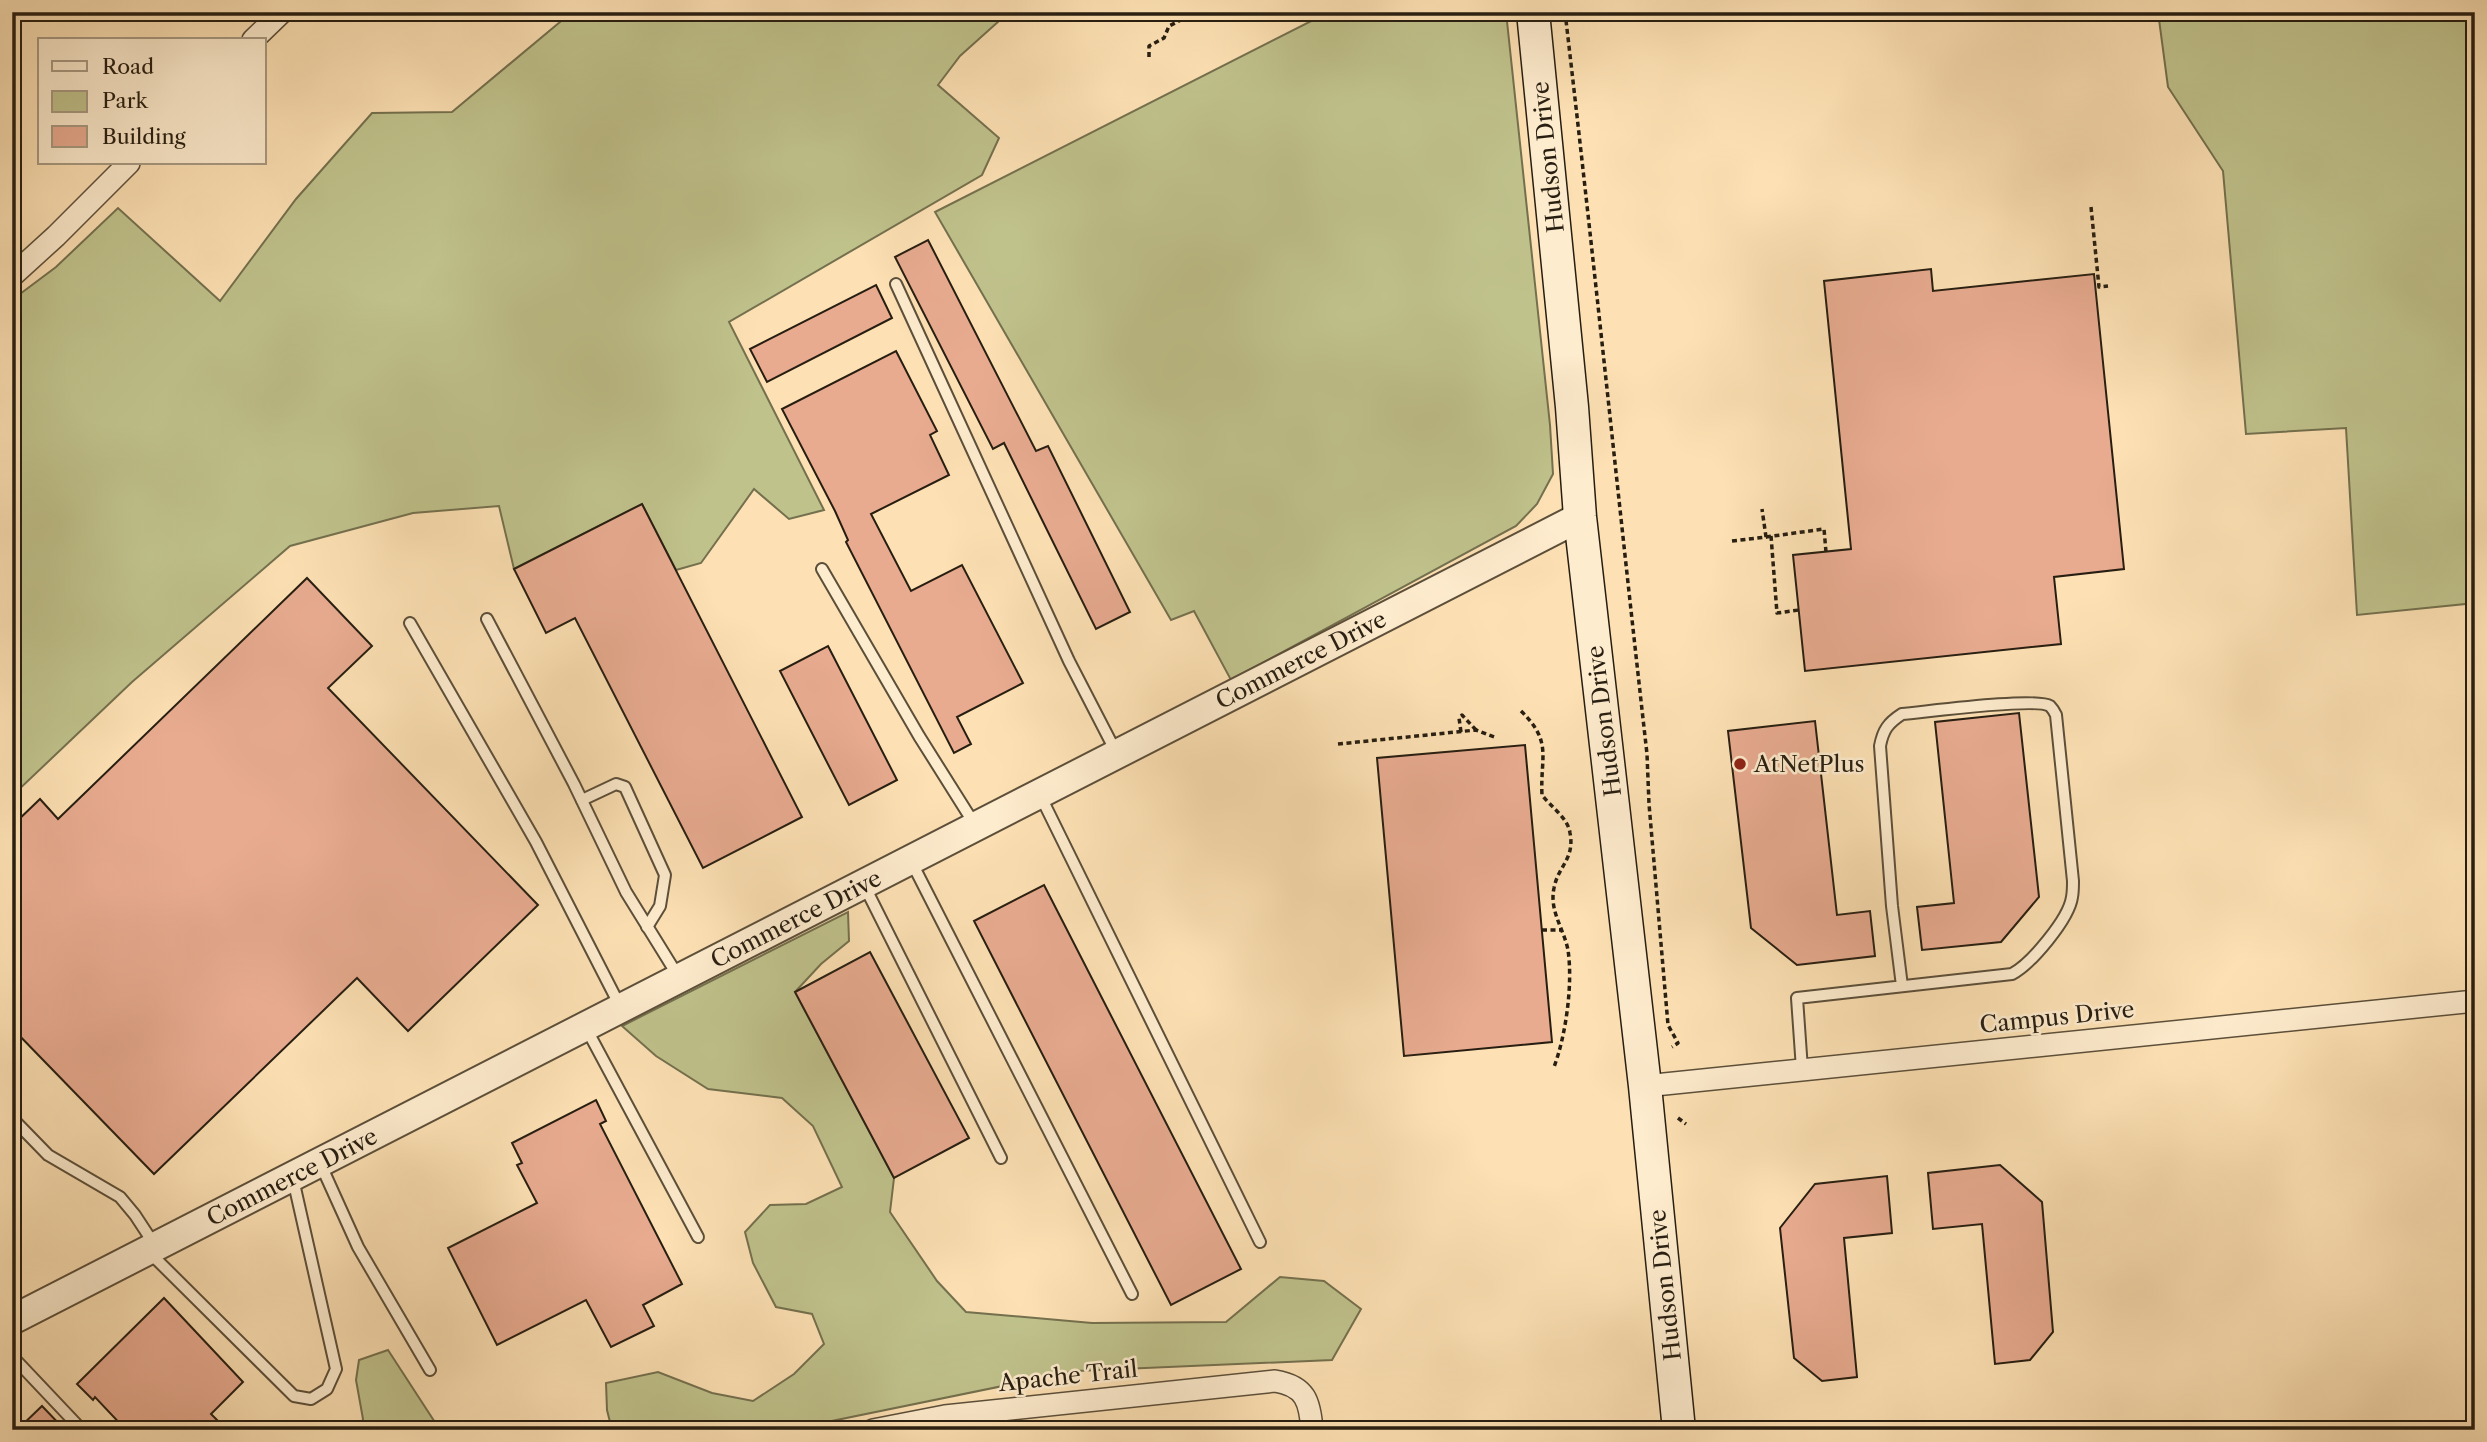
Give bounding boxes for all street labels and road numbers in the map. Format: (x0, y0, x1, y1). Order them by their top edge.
street label: Hudson Drive (1526, 80, 1570, 234)
street label: Commerce Drive (1211, 605, 1391, 715)
street label: Hudson Drive (1581, 644, 1627, 798)
street label: Commerce Drive (706, 864, 886, 974)
street label: Campus Drive (1978, 995, 2136, 1039)
street label: Commerce Drive (202, 1122, 382, 1232)
street label: Hudson Drive (1643, 1208, 1687, 1362)
street label: Apache Trail (996, 1355, 1139, 1397)

